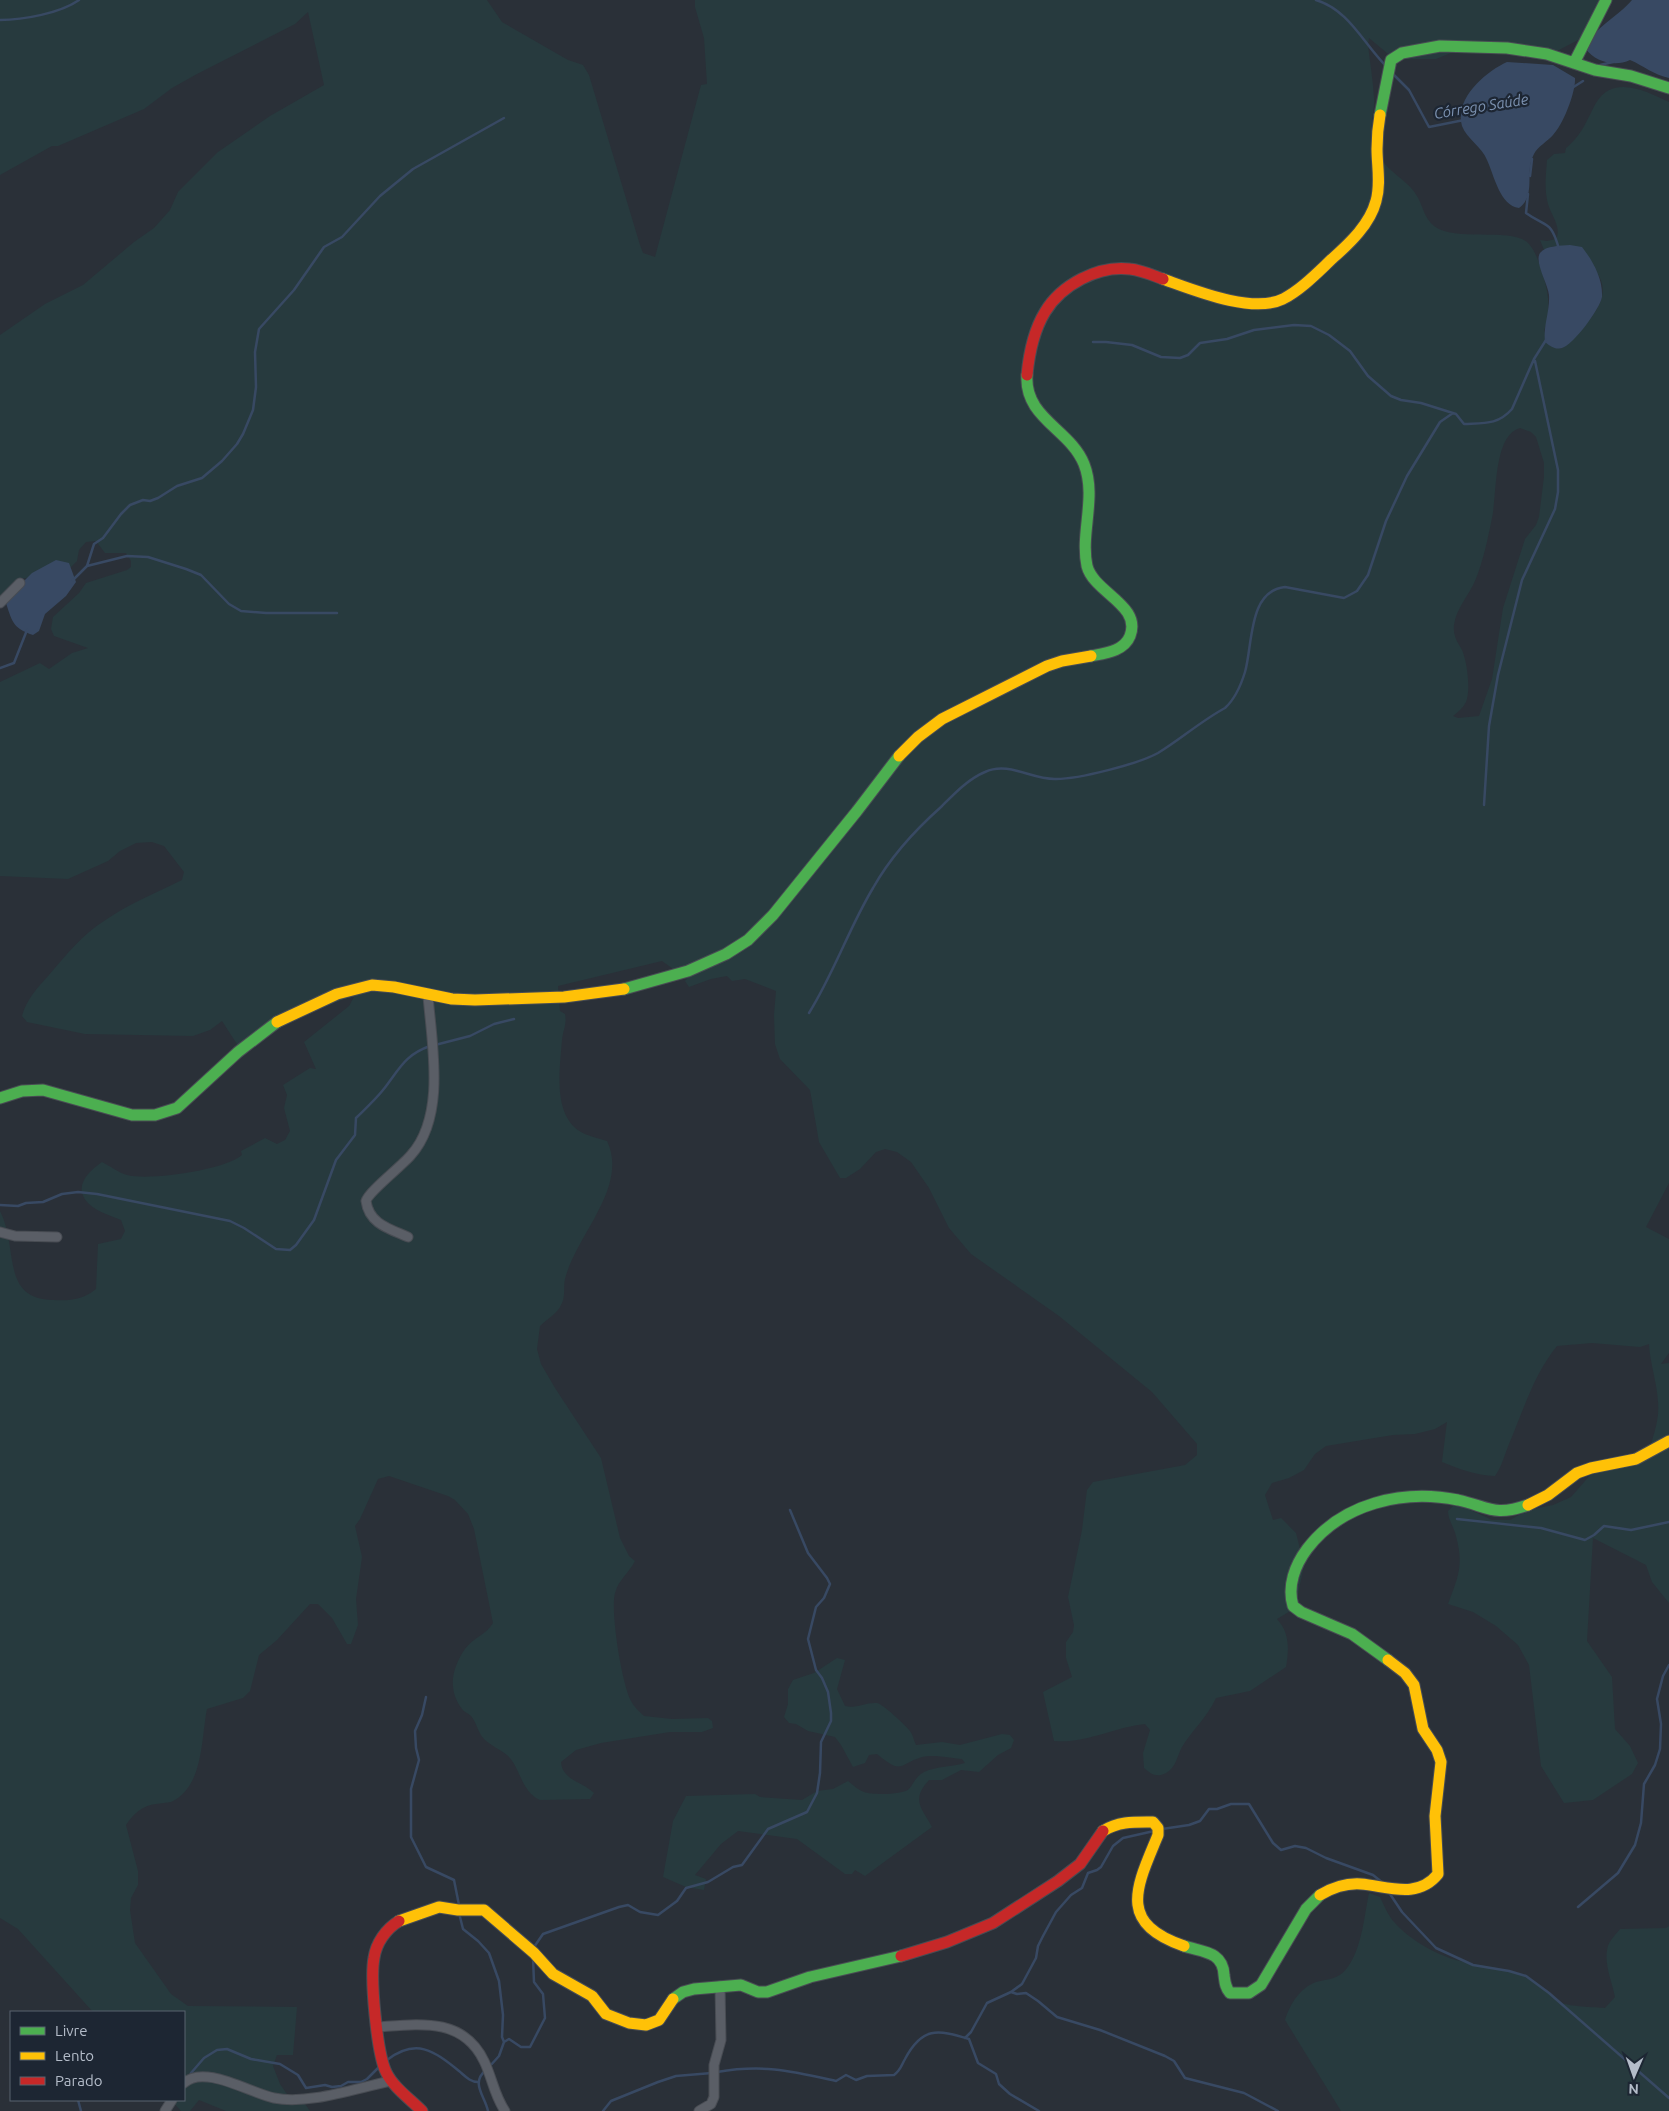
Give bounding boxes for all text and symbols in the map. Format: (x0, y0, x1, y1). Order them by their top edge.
water label: Córrego Saúde (1433, 90, 1530, 122)
legend (10, 2011, 185, 2101)
text: Livre (55, 2022, 88, 2039)
text: Lento (55, 2047, 94, 2064)
north arrow (1609, 2051, 1659, 2101)
text: Parado (55, 2072, 102, 2089)
text: N (1628, 2081, 1639, 2097)

